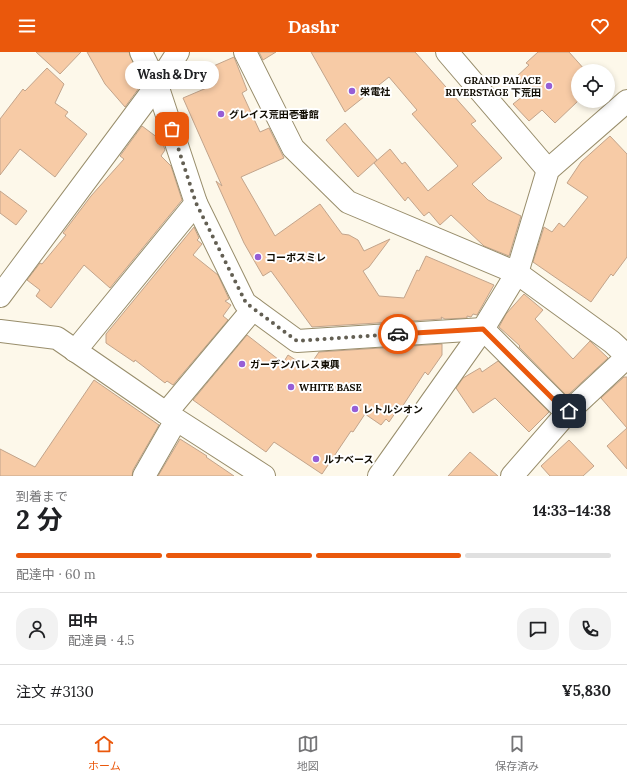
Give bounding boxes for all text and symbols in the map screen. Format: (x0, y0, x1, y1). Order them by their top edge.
icon: menu (16, 15, 38, 37)
text: Dashr (288, 15, 339, 38)
icon: heart (589, 15, 611, 37)
callout: Wash＆Dry (125, 61, 219, 89)
map controls (571, 64, 615, 108)
button: locate (571, 64, 615, 108)
text: Wash＆Dry (137, 66, 207, 83)
place label: GRAND PALACE RIVERSTAGE 下荒田 (445, 74, 541, 99)
marker: GRAND PALACE RIVERSTAGE 下荒田 (544, 81, 554, 91)
place label: 栄電社 (360, 85, 391, 98)
marker: 栄電社 (347, 86, 357, 96)
place label: グレイス荒田壱番館 (229, 108, 319, 121)
marker: グレイス荒田壱番館 (216, 109, 226, 119)
pin (155, 112, 189, 146)
icon: bag (161, 118, 183, 140)
place label: コーポスミレ (266, 251, 326, 264)
marker: コーポスミレ (253, 252, 263, 262)
courier (378, 314, 418, 354)
icon: car (387, 323, 409, 345)
place label: ガーデンパレス東興 (250, 358, 340, 371)
marker: ガーデンパレス東興 (237, 359, 247, 369)
place label: WHITE BASE (299, 381, 362, 394)
marker: WHITE BASE (286, 382, 296, 392)
pin (552, 394, 586, 428)
icon: home (558, 400, 580, 422)
place label: レトルシオン (363, 403, 423, 416)
marker: レトルシオン (350, 404, 360, 414)
place label: ルナベース (324, 453, 374, 466)
marker: ルナベース (311, 454, 321, 464)
text: 到着まで (16, 488, 68, 505)
text: 14:33–14:38 (533, 501, 611, 520)
text: 2 分 (16, 503, 63, 536)
text: 配達中 · 60 m (16, 566, 96, 583)
button: person (16, 608, 58, 650)
button: chat (517, 608, 559, 650)
button: phone (569, 608, 611, 650)
text: 田中 (68, 611, 98, 630)
text: 配達員 · 4.5 (68, 632, 134, 649)
text: ¥5,830 (562, 681, 611, 700)
text: 注文 #3130 (16, 682, 94, 701)
tab: ホーム (88, 733, 121, 773)
tab: 地図 (297, 733, 319, 773)
tab: 保存済み (495, 733, 539, 773)

